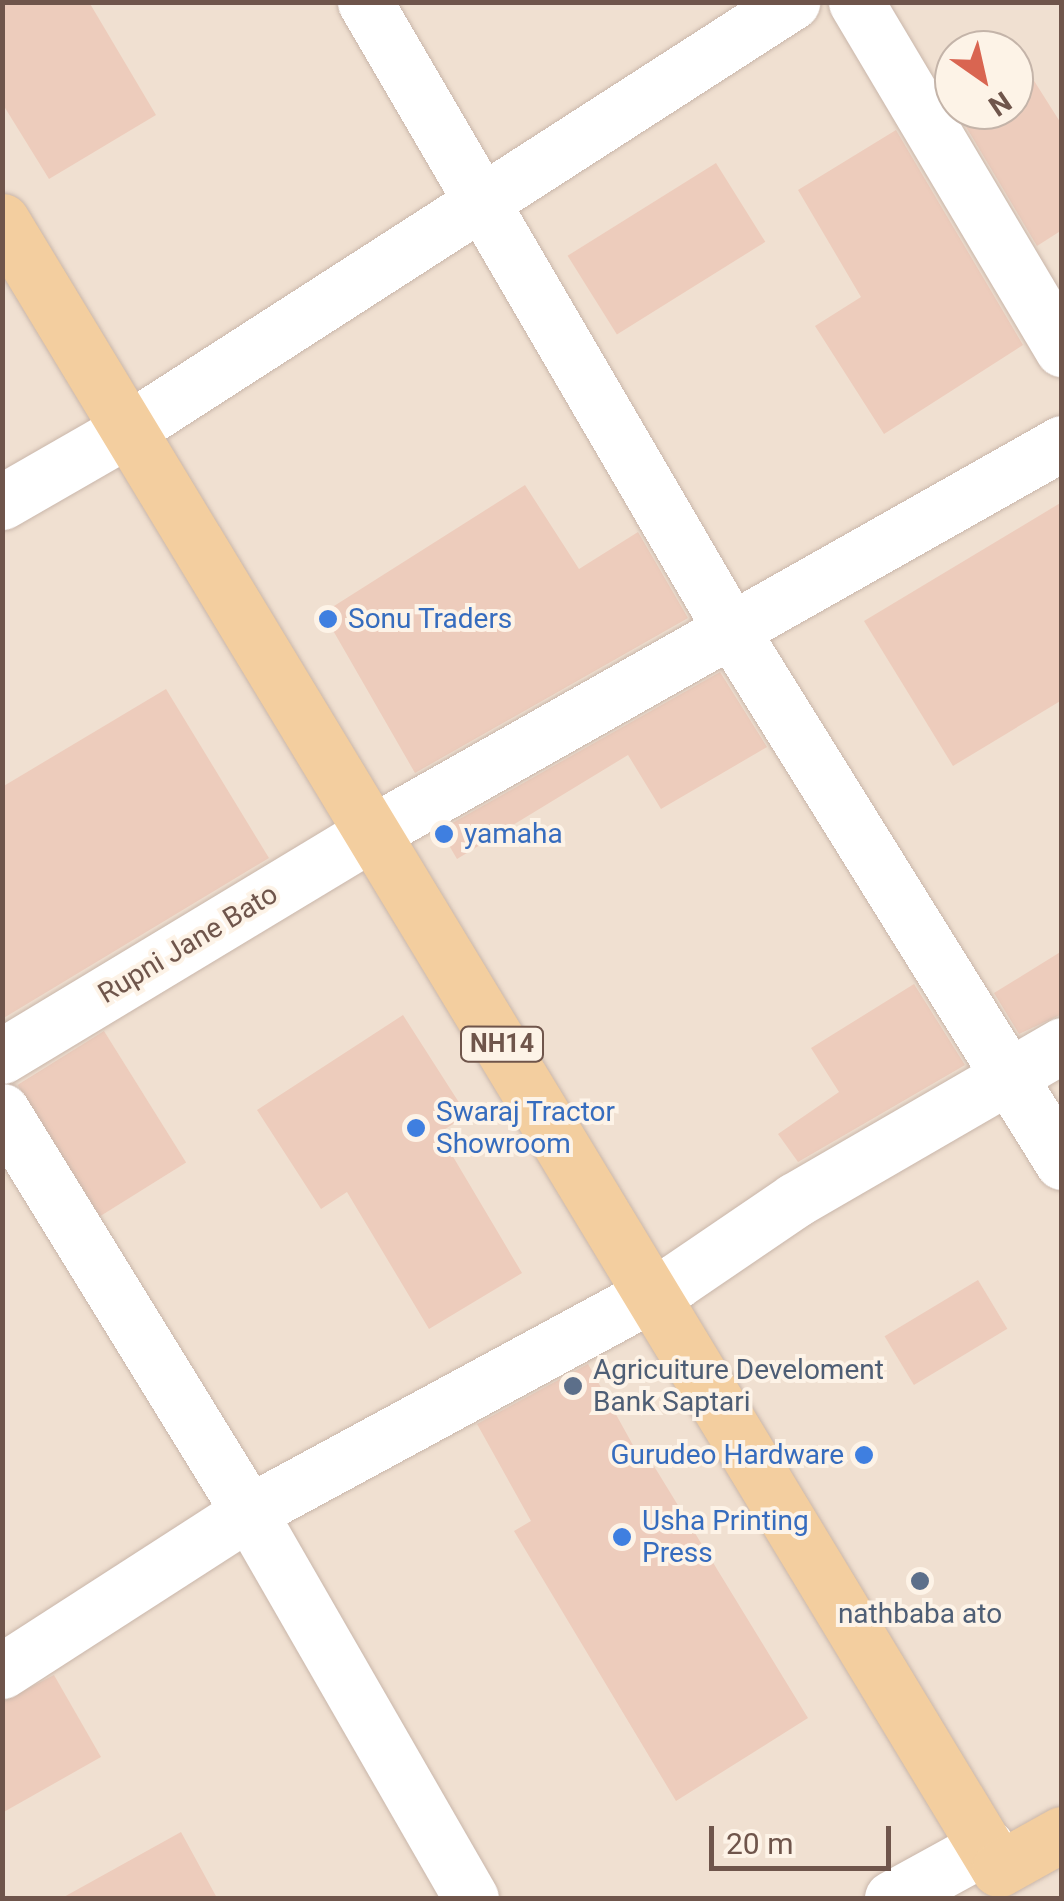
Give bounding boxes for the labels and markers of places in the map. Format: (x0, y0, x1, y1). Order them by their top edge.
place label: Sonu Traders (348, 602, 513, 636)
marker: Sonu Traders (317, 608, 339, 630)
place label: yamaha (464, 817, 563, 851)
marker: yamaha (433, 823, 455, 845)
place label: Swaraj Tractor Showroom (436, 1095, 616, 1161)
marker: Swaraj Tractor Showroom (405, 1117, 427, 1139)
place label: Agricuiture Develoment Bank Saptari (593, 1353, 884, 1419)
marker: Agricuiture Develoment Bank Saptari (562, 1375, 584, 1397)
place label: Gurudeo Hardware (610, 1438, 844, 1472)
marker: Gurudeo Hardware (853, 1444, 875, 1466)
place label: Usha Printing Press (642, 1504, 809, 1570)
marker: Usha Printing Press (611, 1526, 633, 1548)
marker: nathbaba ato (909, 1570, 931, 1592)
place label: nathbaba ato (838, 1597, 1002, 1631)

